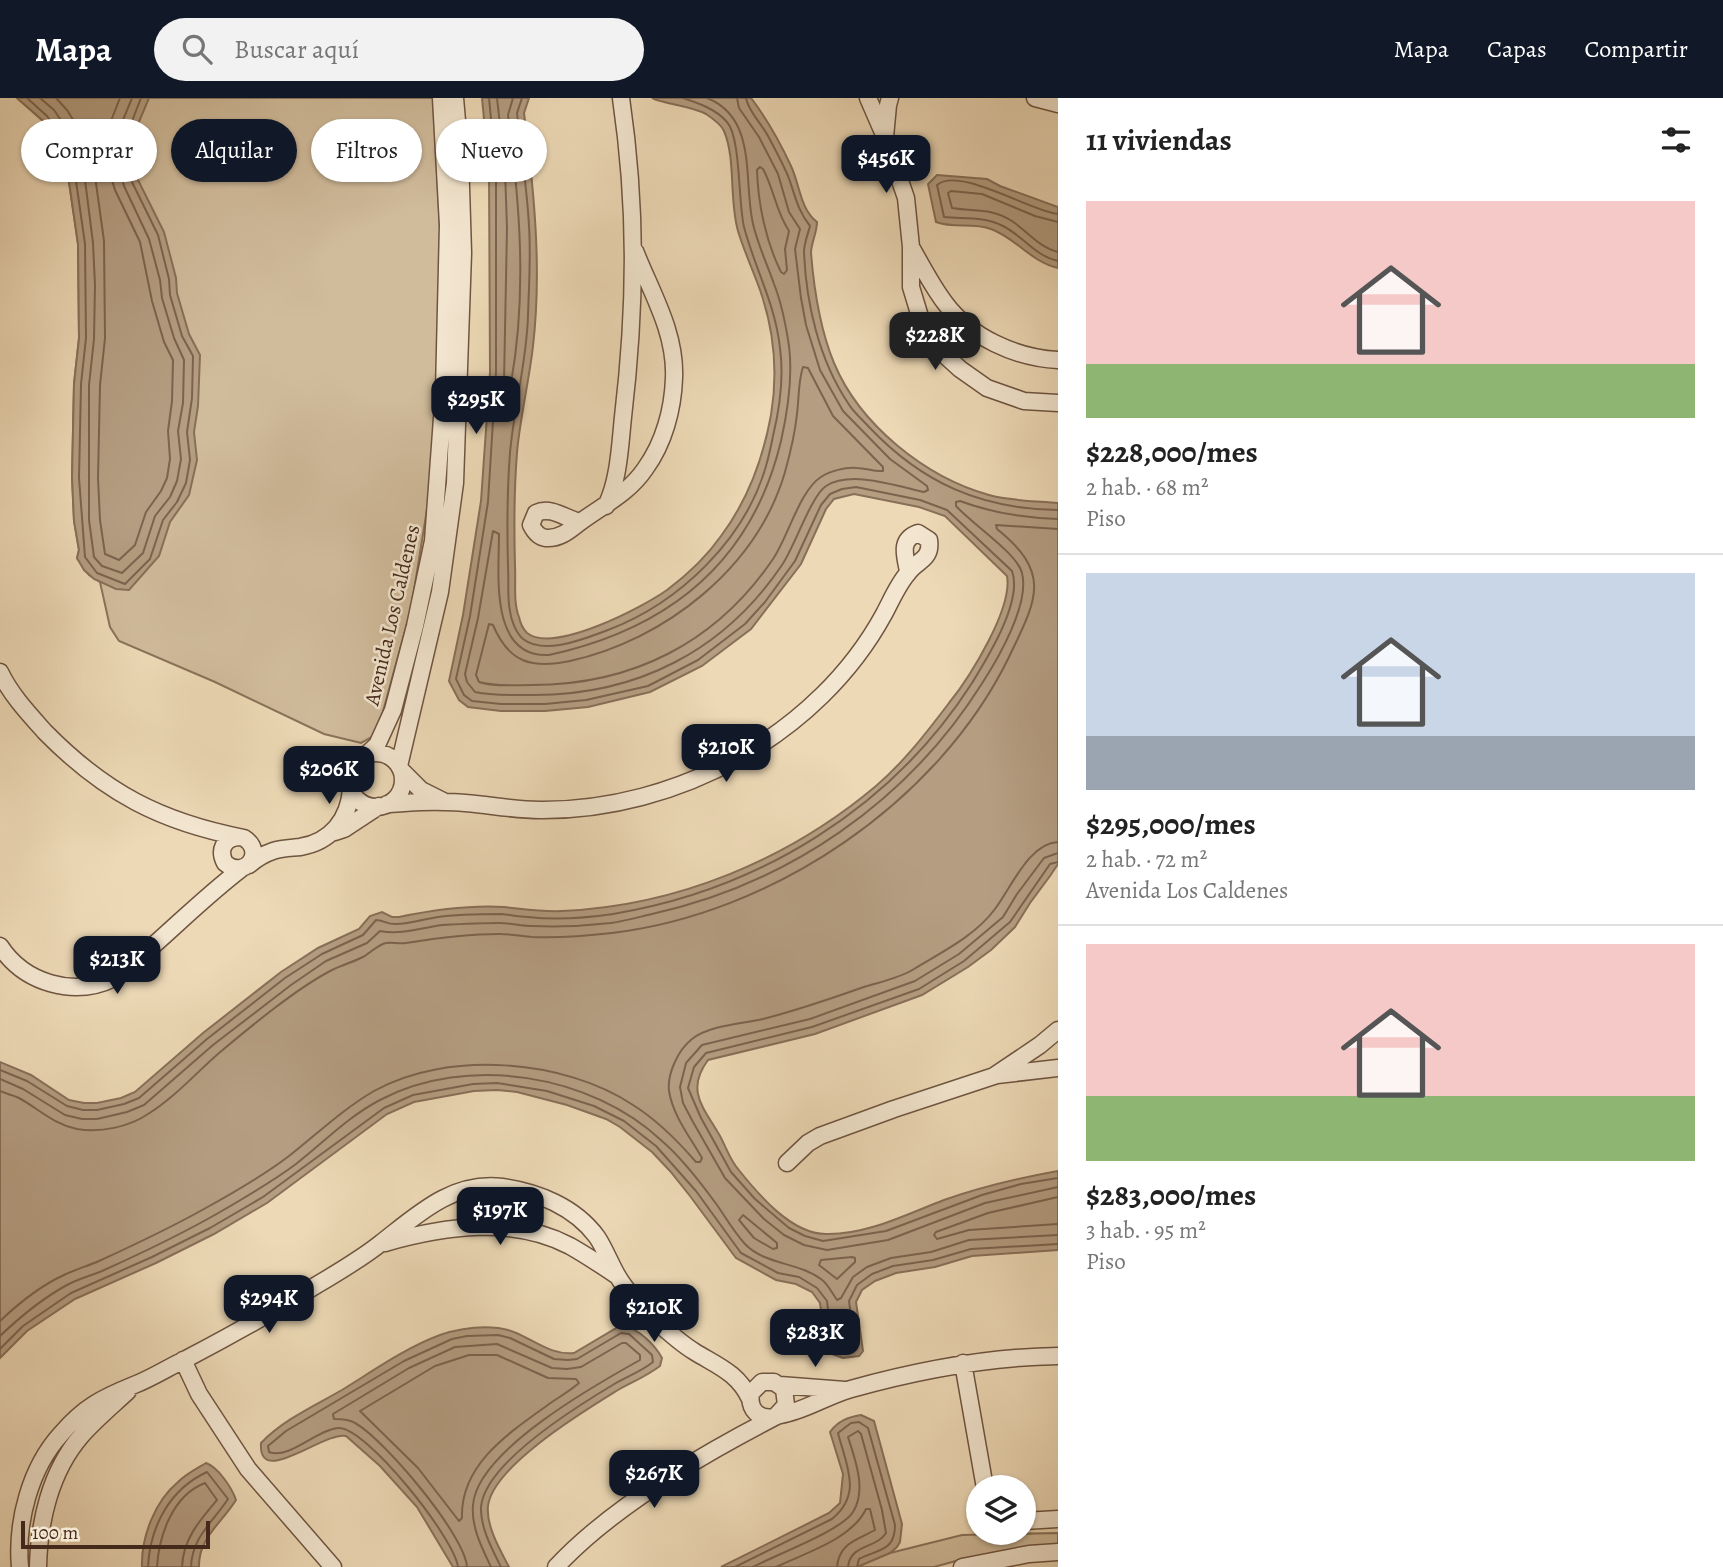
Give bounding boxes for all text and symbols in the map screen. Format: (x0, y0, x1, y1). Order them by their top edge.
search box (154, 18, 644, 81)
text: Mapa (35, 27, 112, 72)
icon: search (178, 30, 216, 68)
text: Buscar aquí (234, 32, 359, 67)
text: Mapa (1394, 33, 1449, 65)
text: Capas (1487, 33, 1547, 65)
text: Compartir (1585, 33, 1688, 65)
chip: Comprar (21, 119, 157, 182)
chip: Alquilar (171, 119, 297, 182)
chip: Filtros (311, 119, 422, 182)
chip: Nuevo (436, 119, 547, 182)
text: 11 viviendas (1086, 120, 1232, 160)
icon: filters (1657, 121, 1695, 159)
pin: $456K (837, 136, 935, 195)
text: $456K (857, 142, 915, 173)
icon: home (1328, 247, 1454, 373)
pin: $228K (886, 313, 984, 372)
text: $228K (905, 319, 965, 350)
pin: $295K (427, 376, 525, 436)
text: $295K (447, 383, 505, 414)
text: $228,000/mes (1086, 432, 1258, 472)
text: 2 hab. · 68 m² (1086, 472, 1209, 503)
text: Piso (1086, 503, 1126, 534)
street label: Avenida Los Caldenes (357, 522, 426, 709)
icon: home (1328, 619, 1454, 745)
pin: $210K (677, 724, 775, 784)
text: $210K (698, 731, 754, 762)
pin: $206K (280, 746, 378, 806)
text: $206K (299, 753, 359, 784)
text: $295,000/mes (1086, 804, 1256, 844)
text: 2 hab. · 72 m² (1086, 844, 1207, 875)
text: Avenida Los Caldenes (1086, 875, 1288, 906)
pin: $213K (68, 936, 166, 996)
text: $213K (89, 943, 145, 974)
icon: home (1328, 990, 1454, 1116)
text: $283,000/mes (1086, 1175, 1256, 1215)
pin: $197K (451, 1188, 549, 1247)
text: $197K (473, 1194, 527, 1225)
text: 3 hab. · 95 m² (1086, 1215, 1206, 1246)
text: Piso (1086, 1246, 1126, 1277)
pin: $294K (220, 1276, 318, 1335)
text: $294K (240, 1282, 298, 1313)
pin: $210K (605, 1284, 703, 1344)
text: $210K (626, 1291, 682, 1322)
pin: $283K (766, 1310, 864, 1369)
text: $283K (786, 1316, 844, 1347)
pin: $267K (605, 1450, 703, 1510)
text: $267K (625, 1457, 683, 1488)
map controls (966, 1475, 1036, 1545)
button: layers (966, 1475, 1036, 1545)
scale bar (21, 1518, 210, 1550)
text: 100 m (32, 1520, 78, 1546)

